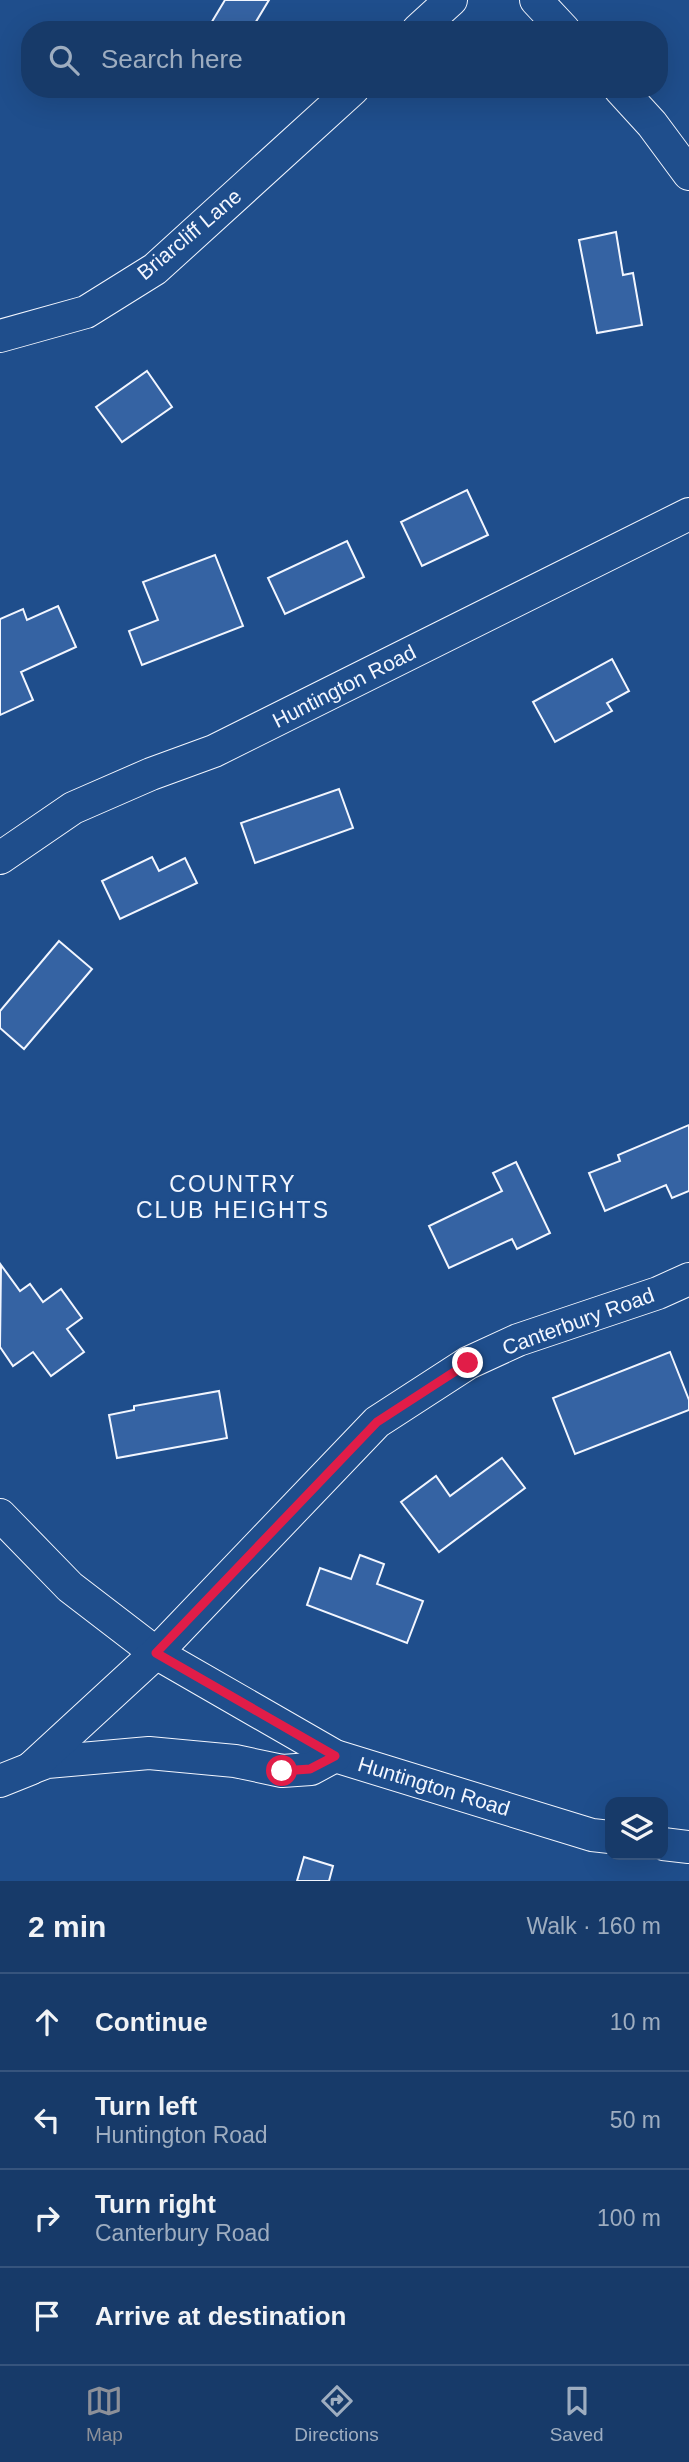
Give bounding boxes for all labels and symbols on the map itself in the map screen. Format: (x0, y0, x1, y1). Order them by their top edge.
street label: Briarcliff Lane (133, 184, 245, 284)
street label: Huntington Road (269, 640, 419, 732)
district label: COUNTRY CLUB HEIGHTS (136, 1171, 330, 1223)
street label: Canterbury Road (499, 1283, 657, 1359)
route end (452, 1347, 483, 1378)
street label: Huntington Road (355, 1752, 513, 1820)
route start (266, 1755, 297, 1786)

